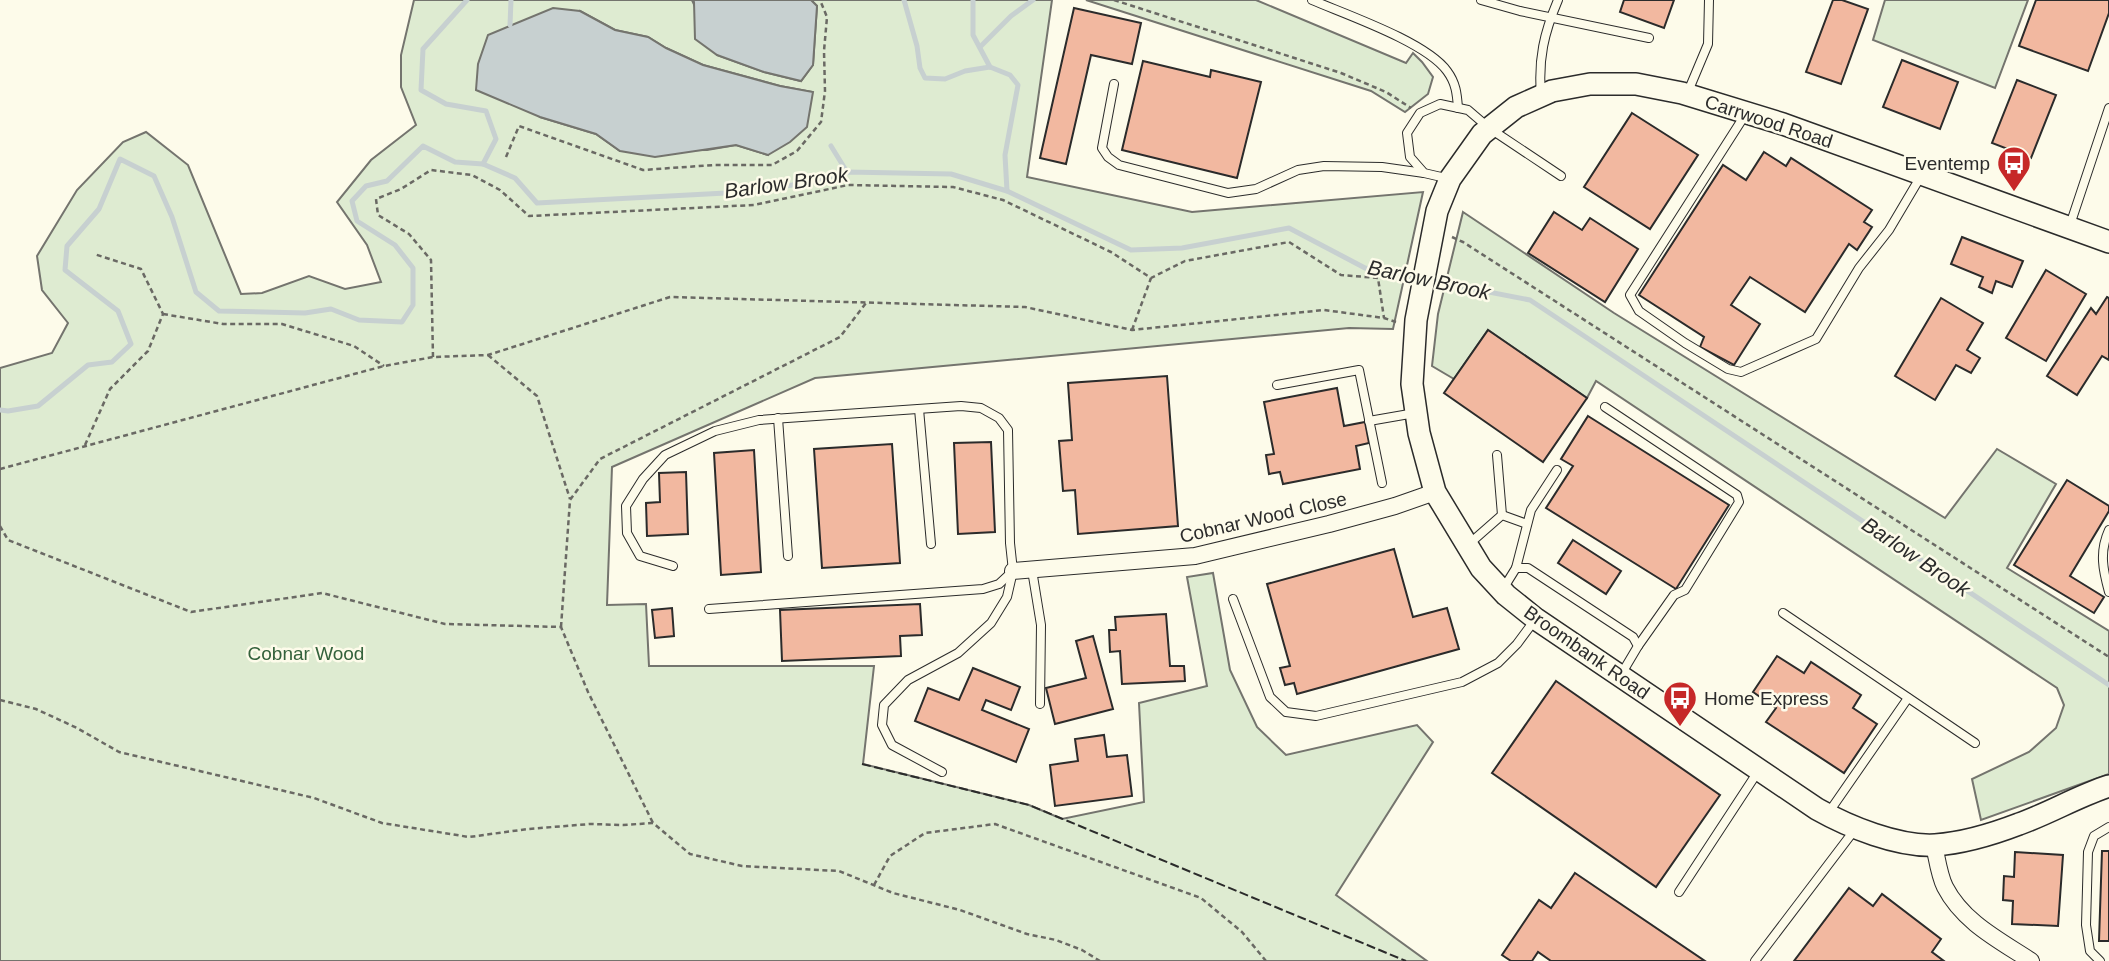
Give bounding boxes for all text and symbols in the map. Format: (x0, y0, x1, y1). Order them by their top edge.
street label: Carrwood Road (1702, 91, 1835, 152)
bus stop icon: Eventemp (1995, 144, 2033, 193)
place label: Eventemp (1904, 153, 1990, 174)
water label: Barlow Brook (722, 162, 851, 203)
water label: Barlow Brook (1366, 255, 1494, 304)
street label: Cobnar Wood Close (1178, 488, 1349, 547)
water label: Barlow Brook (1858, 512, 1976, 602)
street label: Broombank Road (1520, 601, 1653, 703)
park label: Cobnar Wood (248, 643, 364, 664)
bus stop icon: Home Express (1661, 679, 1699, 728)
place label: Home Express (1704, 688, 1829, 709)

